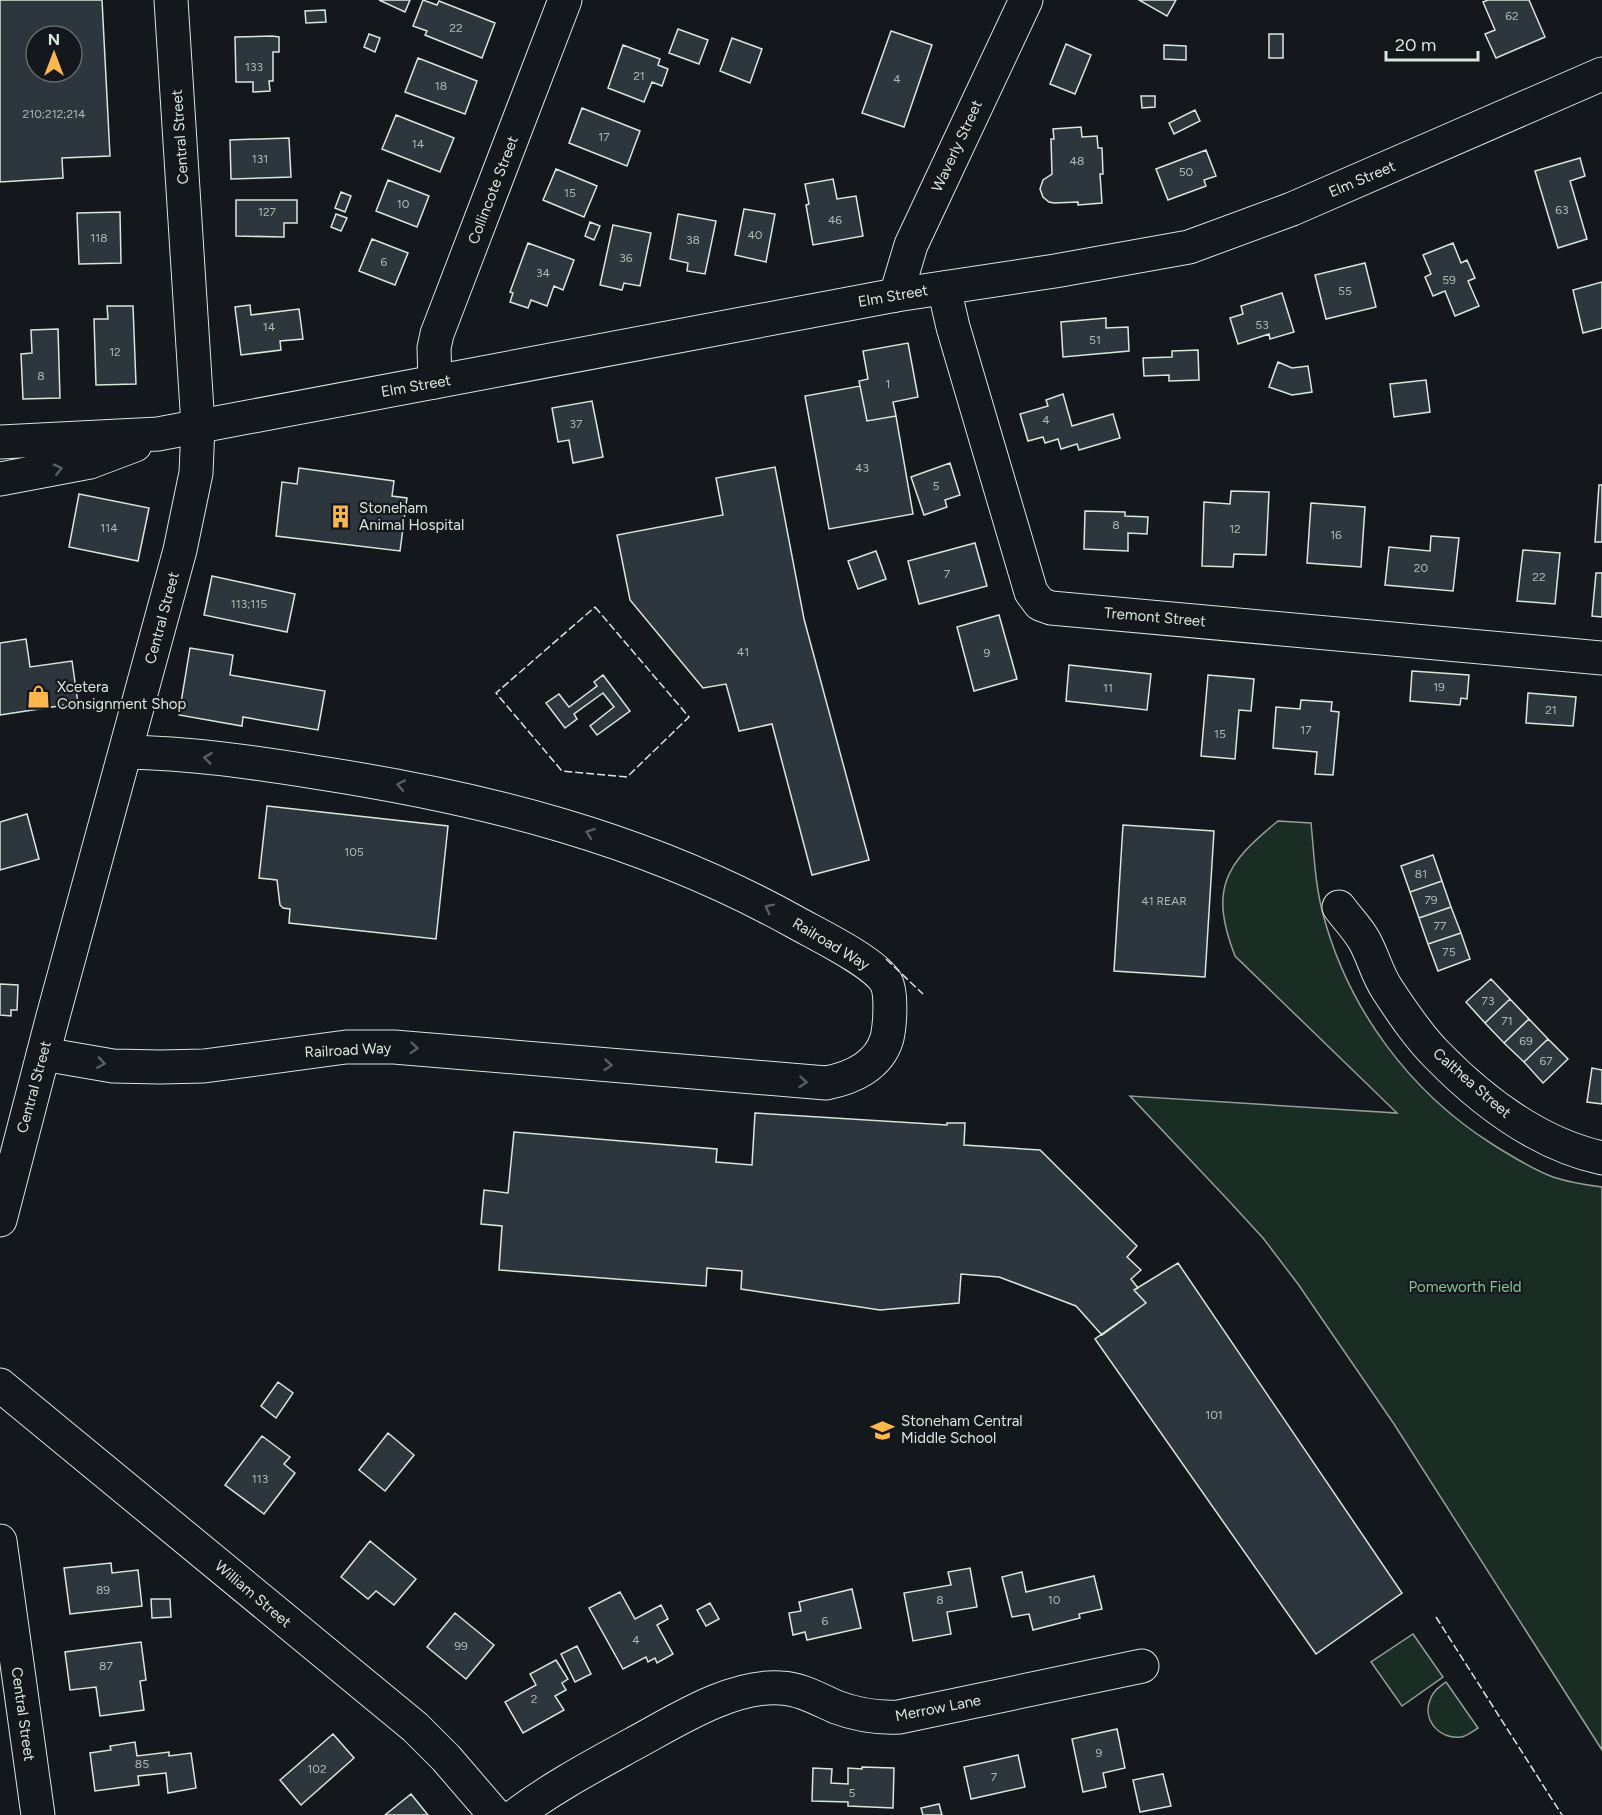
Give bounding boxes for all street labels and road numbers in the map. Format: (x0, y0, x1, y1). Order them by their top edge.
street label: Central Street (168, 89, 192, 185)
street label: Waverly Street (928, 97, 986, 195)
street label: Collincote Street (464, 133, 522, 247)
street label: Elm Street (1326, 157, 1398, 201)
street label: Elm Street (857, 281, 930, 311)
street label: Elm Street (380, 371, 453, 401)
street label: Central Street (141, 570, 183, 666)
street label: Tremont Street (1103, 604, 1207, 630)
street label: Railroad Way (789, 914, 873, 974)
street label: Central Street (13, 1039, 55, 1135)
street label: Railroad Way (304, 1039, 392, 1061)
street label: Calthea Street (1429, 1044, 1515, 1122)
street label: William Street (211, 1557, 295, 1631)
street label: Central Street (7, 1666, 39, 1762)
street label: Merrow Lane (894, 1691, 982, 1725)

